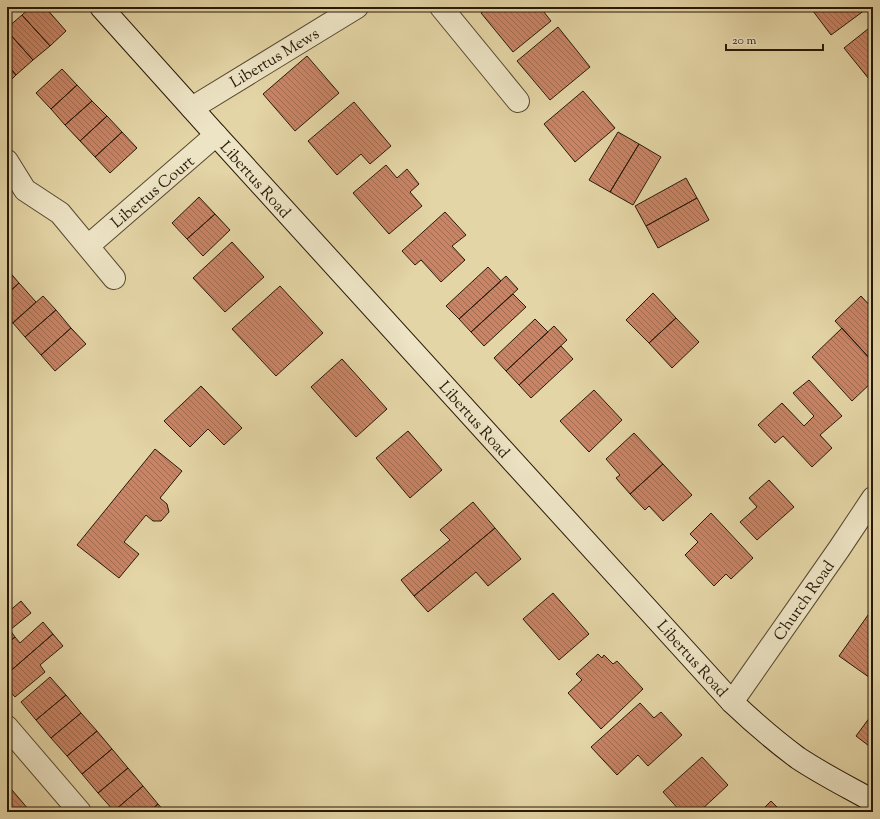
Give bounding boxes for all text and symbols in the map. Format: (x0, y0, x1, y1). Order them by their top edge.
street label: Libertus Mews (226, 23, 324, 95)
scale bar (726, 26, 823, 52)
text: 20 m (732, 32, 757, 50)
street label: Libertus Road (213, 137, 295, 224)
street label: Libertus Court (107, 151, 201, 235)
street label: Libertus Road (432, 377, 514, 464)
street label: Church Road (769, 557, 841, 646)
street label: Libertus Road (650, 616, 732, 703)

